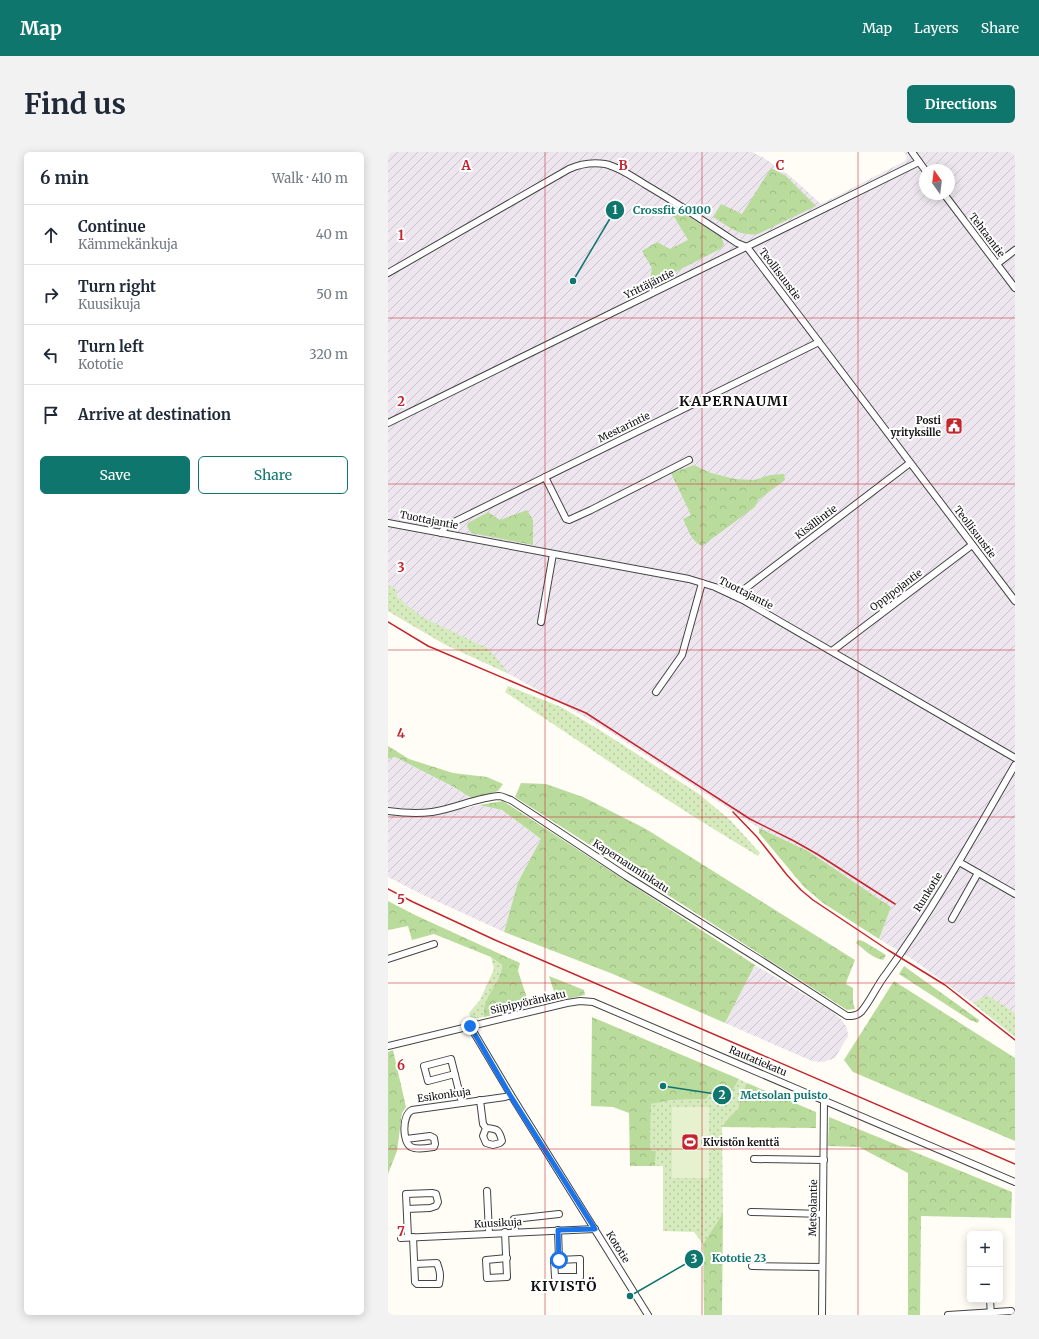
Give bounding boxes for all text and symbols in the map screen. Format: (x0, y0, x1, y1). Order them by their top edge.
text: Map (20, 16, 62, 40)
text: Map (862, 19, 892, 37)
text: Layers (914, 19, 959, 37)
text: Share (981, 19, 1019, 37)
button: Directions (907, 85, 1015, 123)
text: Find us (24, 86, 126, 122)
text: A (460, 157, 471, 174)
text: B (618, 157, 628, 174)
text: C (776, 157, 785, 174)
north arrow (919, 164, 955, 200)
text: 6 min (40, 167, 89, 189)
text: Walk · 410 m (272, 170, 348, 187)
callout: Crossfit 60100 (605, 199, 719, 222)
text: 1 (612, 202, 618, 217)
text: Crossfit 60100 (633, 203, 711, 217)
street label: Tehtaantie (966, 210, 1008, 260)
text: Continue (78, 217, 146, 236)
icon: ahead (40, 224, 62, 246)
text: 40 m (316, 226, 348, 243)
text: 1 (398, 227, 404, 244)
text: Kämmekänkuja (78, 236, 178, 253)
street label: Teollisuustie (756, 245, 804, 303)
street label: Yrittäjäntie (621, 266, 676, 302)
text: Turn right (78, 277, 156, 296)
icon: right (40, 284, 62, 306)
text: 50 m (316, 286, 348, 303)
text: Kuusikuja (78, 296, 141, 313)
text: Turn left (78, 337, 144, 356)
icon: left (40, 344, 62, 366)
text: 320 m (309, 346, 348, 363)
text: Kototie (78, 356, 123, 373)
district label: KAPERNAUMI (679, 392, 789, 410)
text: 2 (397, 393, 405, 410)
icon: arrive (40, 404, 62, 426)
text: Arrive at destination (78, 405, 231, 424)
street label: Mestarintie (596, 409, 652, 445)
place label: Posti yrityksille (890, 414, 942, 439)
public building icon: Posti yrityksille (944, 416, 964, 436)
button: Save (40, 456, 190, 494)
button: Share (198, 456, 348, 494)
street label: Kisällintie (792, 502, 840, 542)
street label: Teollisuustie (951, 503, 999, 561)
street label: Tuottajantie (399, 508, 459, 532)
text: 3 (397, 559, 405, 576)
street label: Oppipojantie (867, 566, 925, 614)
street label: Tuottajantie (717, 574, 775, 612)
text: 4 (397, 725, 406, 742)
street label: Kapernauminkatu (590, 837, 672, 895)
street label: Runkotie (911, 870, 945, 914)
text: 5 (397, 891, 405, 908)
street label: Siipipyöränkatu (489, 987, 567, 1017)
route end (461, 1017, 479, 1035)
street label: Rautatiekatu (727, 1043, 789, 1079)
text: 6 (397, 1057, 405, 1074)
callout: Metsolan puisto (712, 1083, 836, 1106)
street label: Esikonkuja (416, 1085, 472, 1105)
text: 2 (718, 1087, 726, 1102)
text: Metsolan puisto (740, 1088, 828, 1102)
sports icon: Kivistön kenttä (680, 1132, 700, 1152)
place label: Kivistön kenttä (703, 1136, 780, 1149)
street label: Metsolantie (806, 1179, 820, 1237)
street label: Kuusikuja (474, 1215, 523, 1231)
text: 7 (397, 1223, 405, 1240)
street label: Kototie (603, 1229, 633, 1265)
map controls (967, 1231, 1003, 1303)
button: + (967, 1231, 1003, 1267)
callout: Kototie 23 (684, 1247, 775, 1270)
route start (550, 1251, 568, 1269)
text: 3 (691, 1251, 698, 1266)
text: Kototie 23 (712, 1251, 766, 1265)
button: − (967, 1267, 1003, 1303)
district label: KIVISTÖ (531, 1277, 597, 1295)

